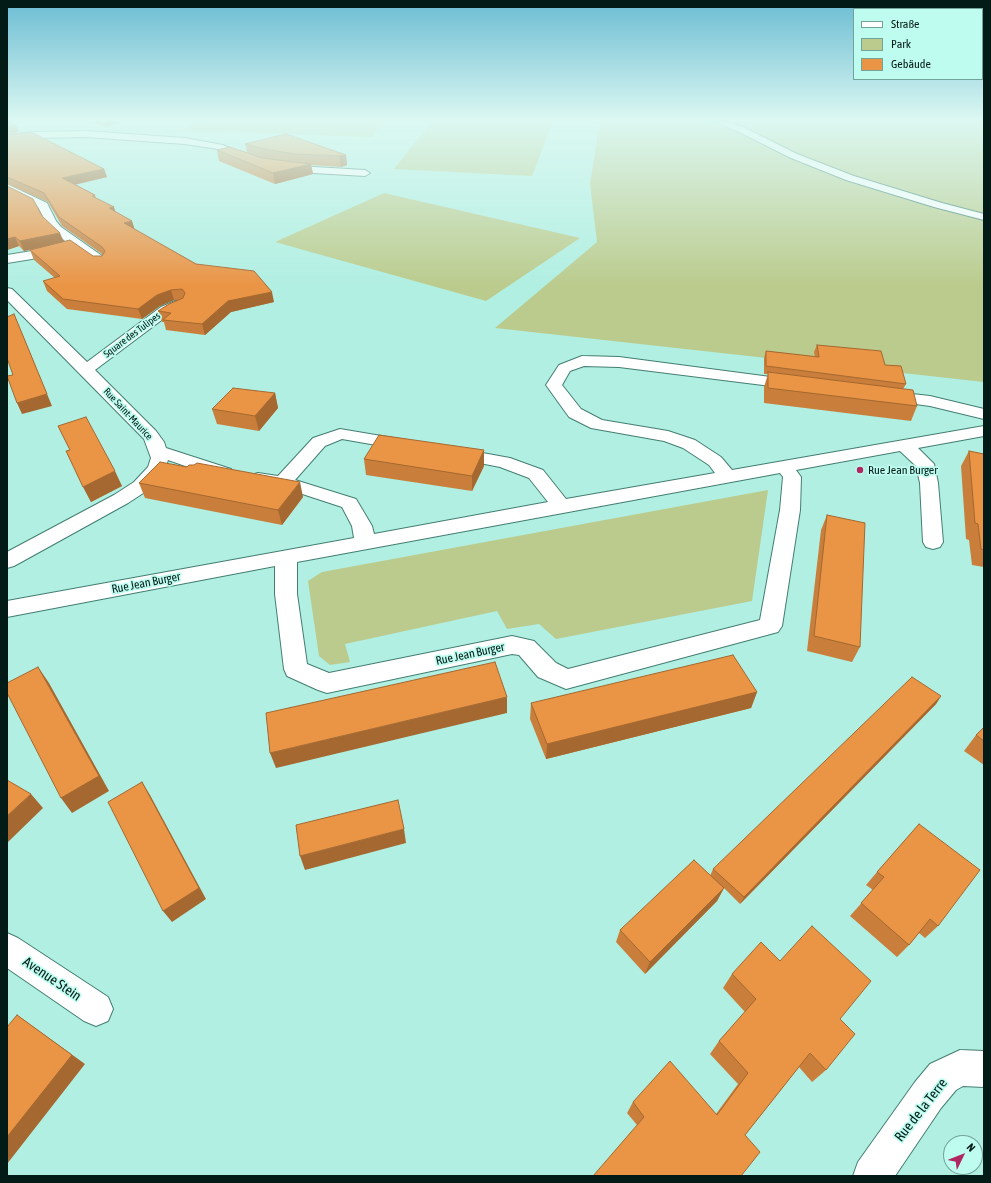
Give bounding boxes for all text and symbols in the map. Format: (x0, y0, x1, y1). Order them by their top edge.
legend (853, 8, 983, 80)
text: Straße (891, 17, 919, 31)
text: Park (891, 37, 911, 51)
text: Gebäude (891, 57, 931, 71)
street label: Square des Tulipes (101, 310, 163, 360)
street label: Rue Saint-Maurice (101, 385, 155, 443)
place label: Rue Jean Burger (868, 463, 938, 477)
marker: Rue Jean Burger (855, 465, 865, 475)
street label: Rue Jean Burger (110, 569, 182, 597)
street label: Rue Jean Burger (434, 640, 506, 668)
street label: Avenue Stein (20, 953, 84, 1005)
street label: Rue de la Terre (891, 1075, 951, 1145)
north arrow (943, 1135, 983, 1175)
text: N (964, 1141, 978, 1154)

